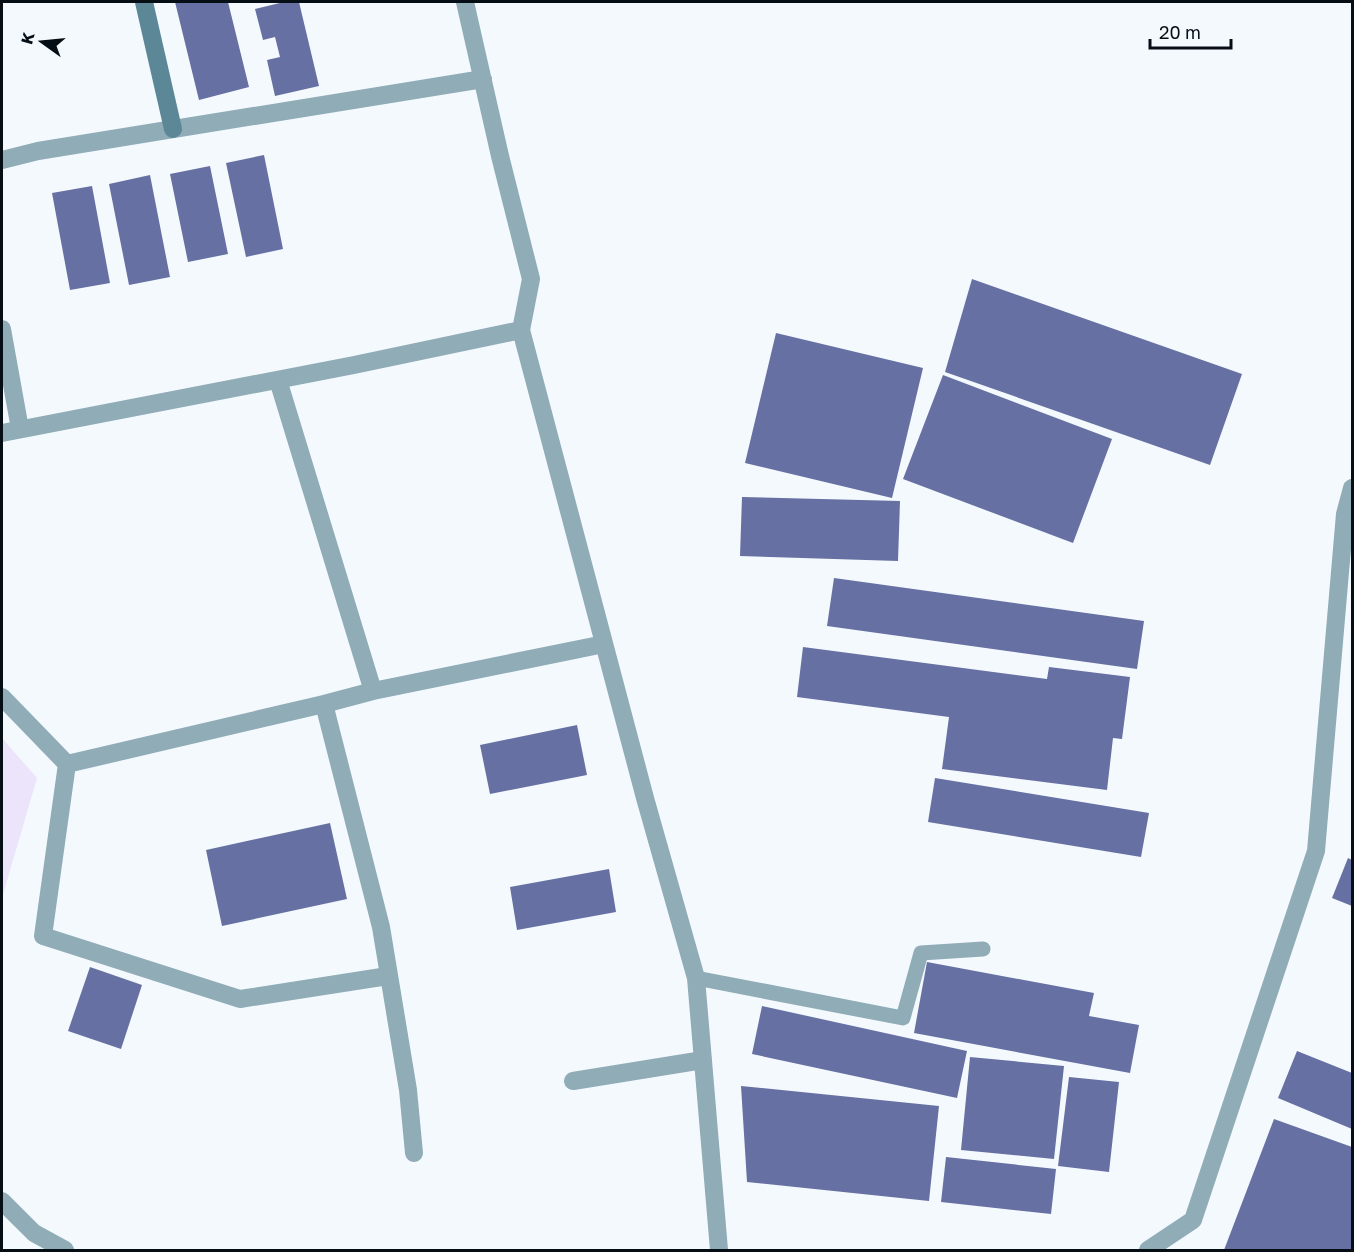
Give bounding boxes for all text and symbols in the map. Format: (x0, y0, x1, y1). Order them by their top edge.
north arrow (12, 12, 72, 72)
scale bar (1150, 12, 1231, 50)
text: 20 m (1159, 21, 1201, 43)
text: K (16, 30, 39, 46)

